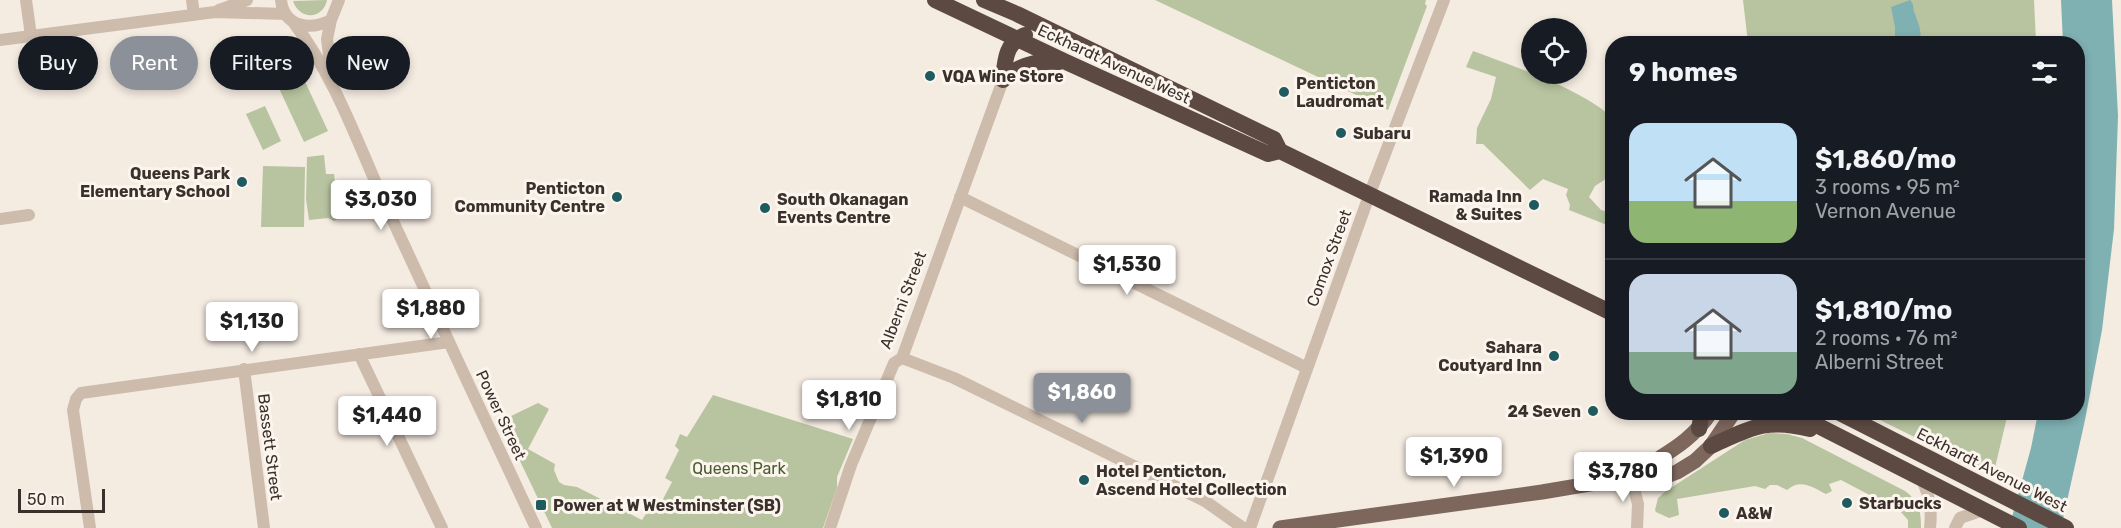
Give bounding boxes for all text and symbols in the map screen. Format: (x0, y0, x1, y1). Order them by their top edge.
map controls (1521, 18, 1587, 84)
button: locate (1521, 18, 1587, 84)
street label: Eckhardt Avenue West (1035, 20, 1193, 108)
chip: Buy (18, 36, 98, 90)
chip: Rent (110, 36, 198, 90)
chip: Filters (210, 36, 314, 90)
chip: New (326, 36, 410, 90)
icon: filters (2028, 56, 2061, 89)
text: 9 homes (1629, 57, 1738, 88)
place label: VQA Wine Store (942, 67, 1064, 86)
marker: VQA Wine Store (923, 69, 937, 83)
place label: Penticton Laudromat (1296, 74, 1384, 111)
marker: Penticton Laudromat (1277, 85, 1291, 99)
place label: Subaru (1353, 124, 1411, 143)
marker: Subaru (1334, 126, 1348, 140)
text: $1,860/mo (1815, 144, 1956, 175)
icon: home (1677, 147, 1749, 219)
place label: Queens Park Elementary School (80, 164, 231, 201)
marker: Queens Park Elementary School (235, 175, 249, 189)
text: 3 rooms · 95 m² (1815, 175, 1960, 199)
place label: Penticton Community Centre (454, 179, 605, 216)
pin: $3,030 (332, 180, 430, 231)
text: $3,030 (345, 187, 417, 211)
place label: Ramada Inn & Suites (1429, 187, 1522, 224)
marker: Penticton Community Centre (610, 190, 624, 204)
place label: South Okanagan Events Centre (777, 190, 909, 227)
marker: Ramada Inn & Suites (1527, 198, 1541, 212)
text: Vernon Avenue (1815, 199, 1956, 223)
marker: South Okanagan Events Centre (758, 201, 772, 215)
street label: Comox Street (1303, 207, 1355, 309)
pin: $1,530 (1078, 245, 1176, 296)
street label: Alberni Street (876, 249, 930, 351)
text: $1,530 (1093, 252, 1161, 276)
pin: $1,880 (382, 289, 480, 340)
text: $1,810/mo (1815, 295, 1952, 326)
text: $1,880 (396, 296, 466, 320)
icon: home (1677, 298, 1749, 370)
pin: $1,130 (203, 302, 301, 353)
text: $1,130 (220, 309, 284, 333)
text: 2 rooms · 76 m² (1815, 326, 1958, 350)
place label: Sahara Coutyard Inn (1438, 338, 1542, 375)
marker: Sahara Coutyard Inn (1547, 349, 1561, 363)
text: Alberni Street (1815, 350, 1944, 374)
street label: Power Street (472, 367, 530, 463)
pin: $1,860 (1033, 373, 1131, 424)
pin: $1,810 (800, 380, 898, 431)
text: $1,860 (1048, 380, 1116, 404)
text: $1,810 (816, 387, 882, 411)
street label: Bassett Street (254, 393, 286, 501)
pin: $1,440 (338, 396, 436, 447)
place label: 24 Seven (1508, 402, 1581, 421)
text: $1,440 (352, 403, 422, 427)
marker: 24 Seven (1586, 404, 1600, 418)
street label: Eckhardt Avenue West (1914, 424, 2070, 516)
pin: $1,390 (1405, 437, 1503, 488)
text: $1,390 (1420, 444, 1488, 468)
pin: $3,780 (1574, 452, 1672, 503)
park label: Queens Park (692, 459, 786, 478)
text: $3,780 (1588, 459, 1658, 483)
place label: Hotel Penticton, Ascend Hotel Collection (1096, 462, 1287, 499)
marker: Hotel Penticton, Ascend Hotel Collection (1077, 473, 1091, 487)
scale bar (18, 486, 105, 514)
text: 50 m (27, 490, 65, 509)
place label: Starbucks (1859, 494, 1942, 513)
place label: Power at W Westminster (SB) (553, 496, 781, 515)
marker: Starbucks (1840, 496, 1854, 510)
marker: Power at W Westminster (SB) (534, 498, 548, 512)
place label: A&W (1736, 504, 1773, 523)
marker: A&W (1717, 506, 1731, 520)

